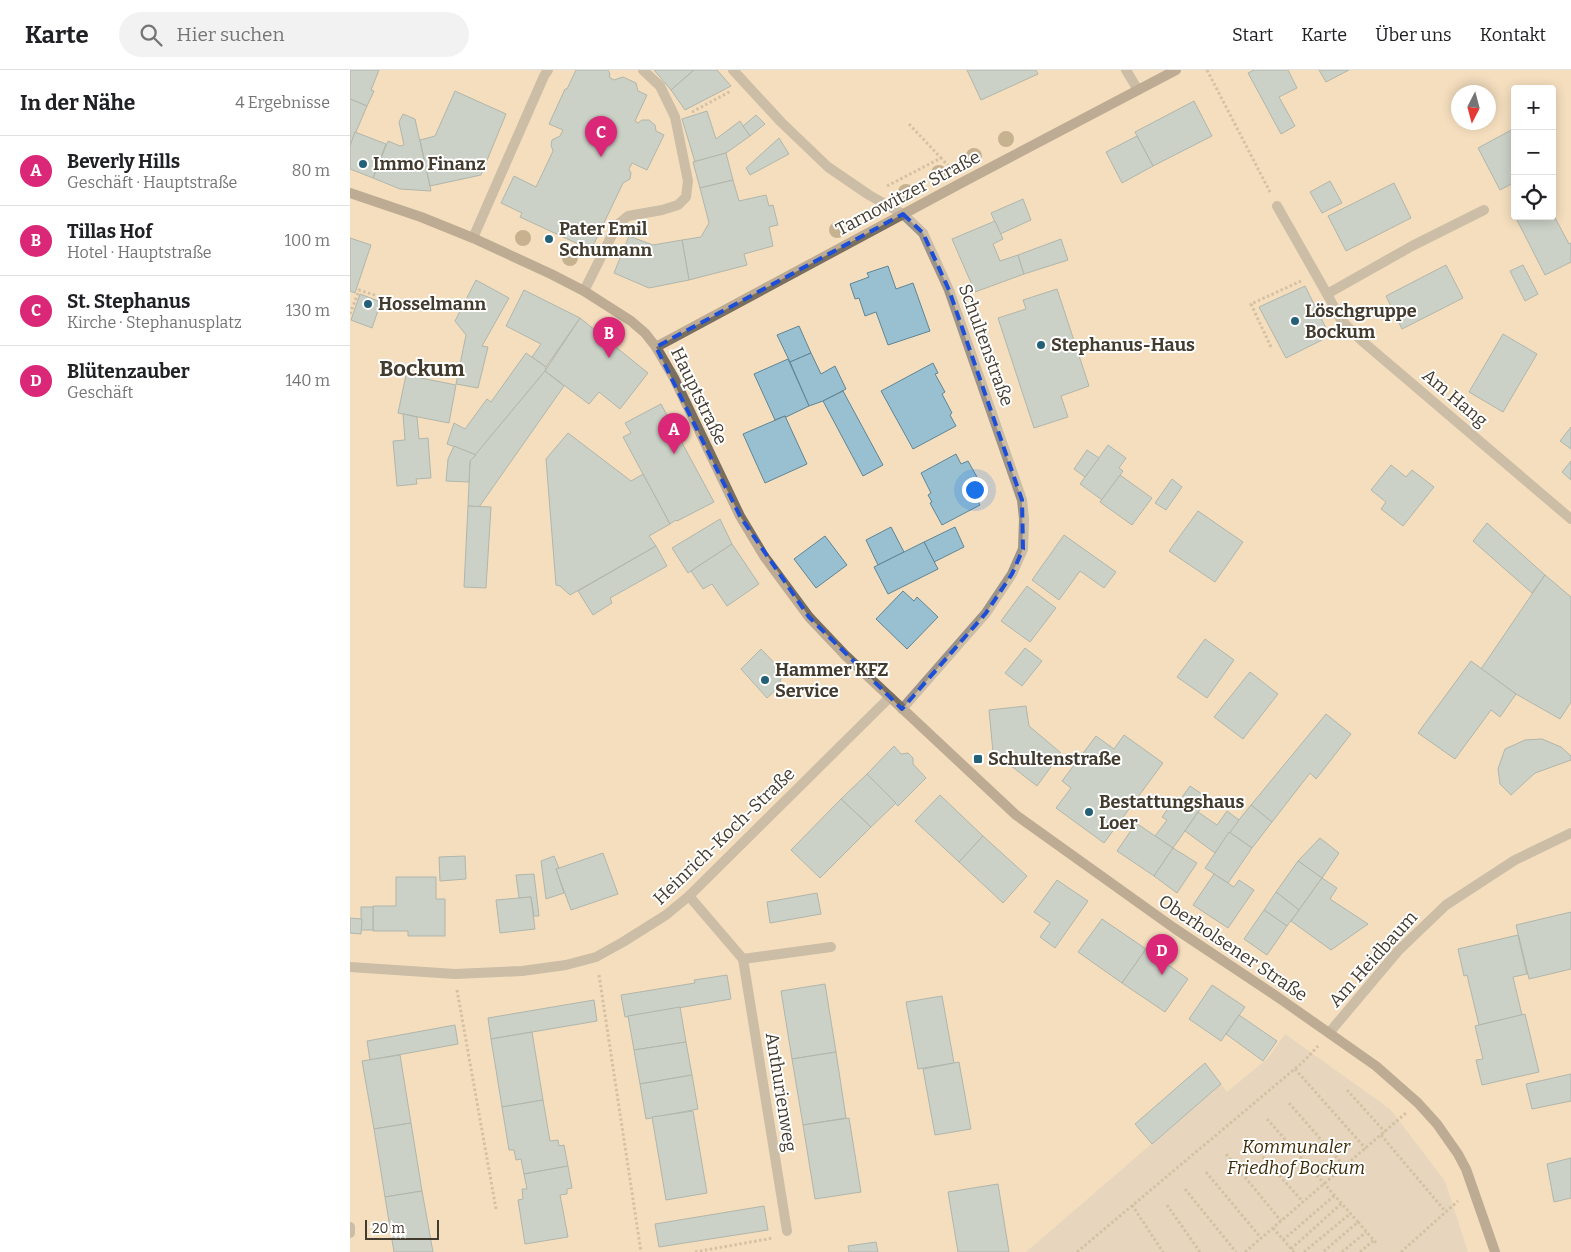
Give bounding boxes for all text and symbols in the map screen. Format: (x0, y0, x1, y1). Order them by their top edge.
search box (119, 12, 469, 57)
text: Karte (25, 21, 89, 49)
icon: search (137, 21, 165, 49)
text: Hier suchen (177, 23, 284, 46)
text: Start (1232, 24, 1273, 46)
text: Karte (1301, 24, 1347, 46)
text: Über uns (1375, 24, 1452, 46)
text: Kontakt (1480, 24, 1546, 46)
north arrow (1451, 85, 1496, 130)
map controls (1511, 85, 1556, 220)
button: + (1511, 85, 1556, 130)
text: In der Nähe (20, 90, 135, 116)
text: 4 Ergebnisse (235, 93, 330, 112)
pin: C (585, 116, 617, 157)
button: − (1511, 130, 1556, 175)
street label: Tarnowitzer Straße (832, 146, 984, 240)
text: Beverly Hills (67, 150, 180, 173)
place label: Immo Finanz (373, 153, 485, 175)
marker: Immo Finanz (357, 158, 369, 170)
text: A (30, 161, 42, 180)
text: 80 m (292, 161, 330, 180)
text: Geschäft · Hauptstraße (67, 173, 237, 192)
button: locate (1511, 175, 1556, 220)
place label: Pater Emil Schumann (559, 218, 652, 261)
text: Tillas Hof (67, 220, 152, 243)
text: B (31, 231, 41, 250)
text: 100 m (285, 231, 330, 250)
marker: Pater Emil Schumann (543, 233, 555, 245)
text: Hotel · Hauptstraße (67, 243, 211, 262)
street label: Schultenstraße (954, 281, 1018, 409)
text: St. Stephanus (67, 290, 190, 313)
place label: Hosselmann (378, 293, 486, 315)
marker: Hosselmann (362, 298, 374, 310)
place label: Löschgruppe Bockum (1305, 300, 1417, 343)
text: C (31, 301, 41, 320)
text: 130 m (286, 301, 330, 320)
text: Kirche · Stephanusplatz (67, 313, 242, 332)
marker: Löschgruppe Bockum (1289, 315, 1301, 327)
pin: B (593, 317, 625, 358)
place label: Stephanus-Haus (1051, 334, 1195, 356)
marker: Stephanus-Haus (1035, 339, 1047, 351)
street label: Hauptstraße (666, 344, 732, 448)
district label: Bockum (379, 355, 465, 382)
text: Blütenzauber (67, 360, 190, 383)
street label: Am Hang (1418, 364, 1492, 432)
text: D (30, 371, 42, 390)
text: 140 m (285, 371, 330, 390)
text: Geschäft (67, 383, 133, 402)
pin: A (658, 413, 690, 454)
your location (962, 477, 988, 503)
place label: Hammer KFZ Service (775, 659, 888, 702)
marker: Hammer KFZ Service (759, 674, 771, 686)
place label: Schultenstraße (988, 748, 1121, 770)
marker: Schultenstraße (972, 753, 984, 765)
street label: Heinrich-Koch-Straße (649, 763, 799, 909)
place label: Bestattungshaus Loer (1099, 791, 1244, 834)
marker: Bestattungshaus Loer (1083, 806, 1095, 818)
street label: Oberholsener Straße (1154, 890, 1312, 1006)
street label: Am Heidbaum (1324, 906, 1422, 1012)
pin: D (1146, 934, 1178, 975)
street label: Anthurienweg (761, 1031, 801, 1153)
park label: Kommunaler Friedhof Bockum (1227, 1136, 1365, 1179)
scale bar (365, 1217, 439, 1240)
text: 20 m (372, 1220, 405, 1237)

